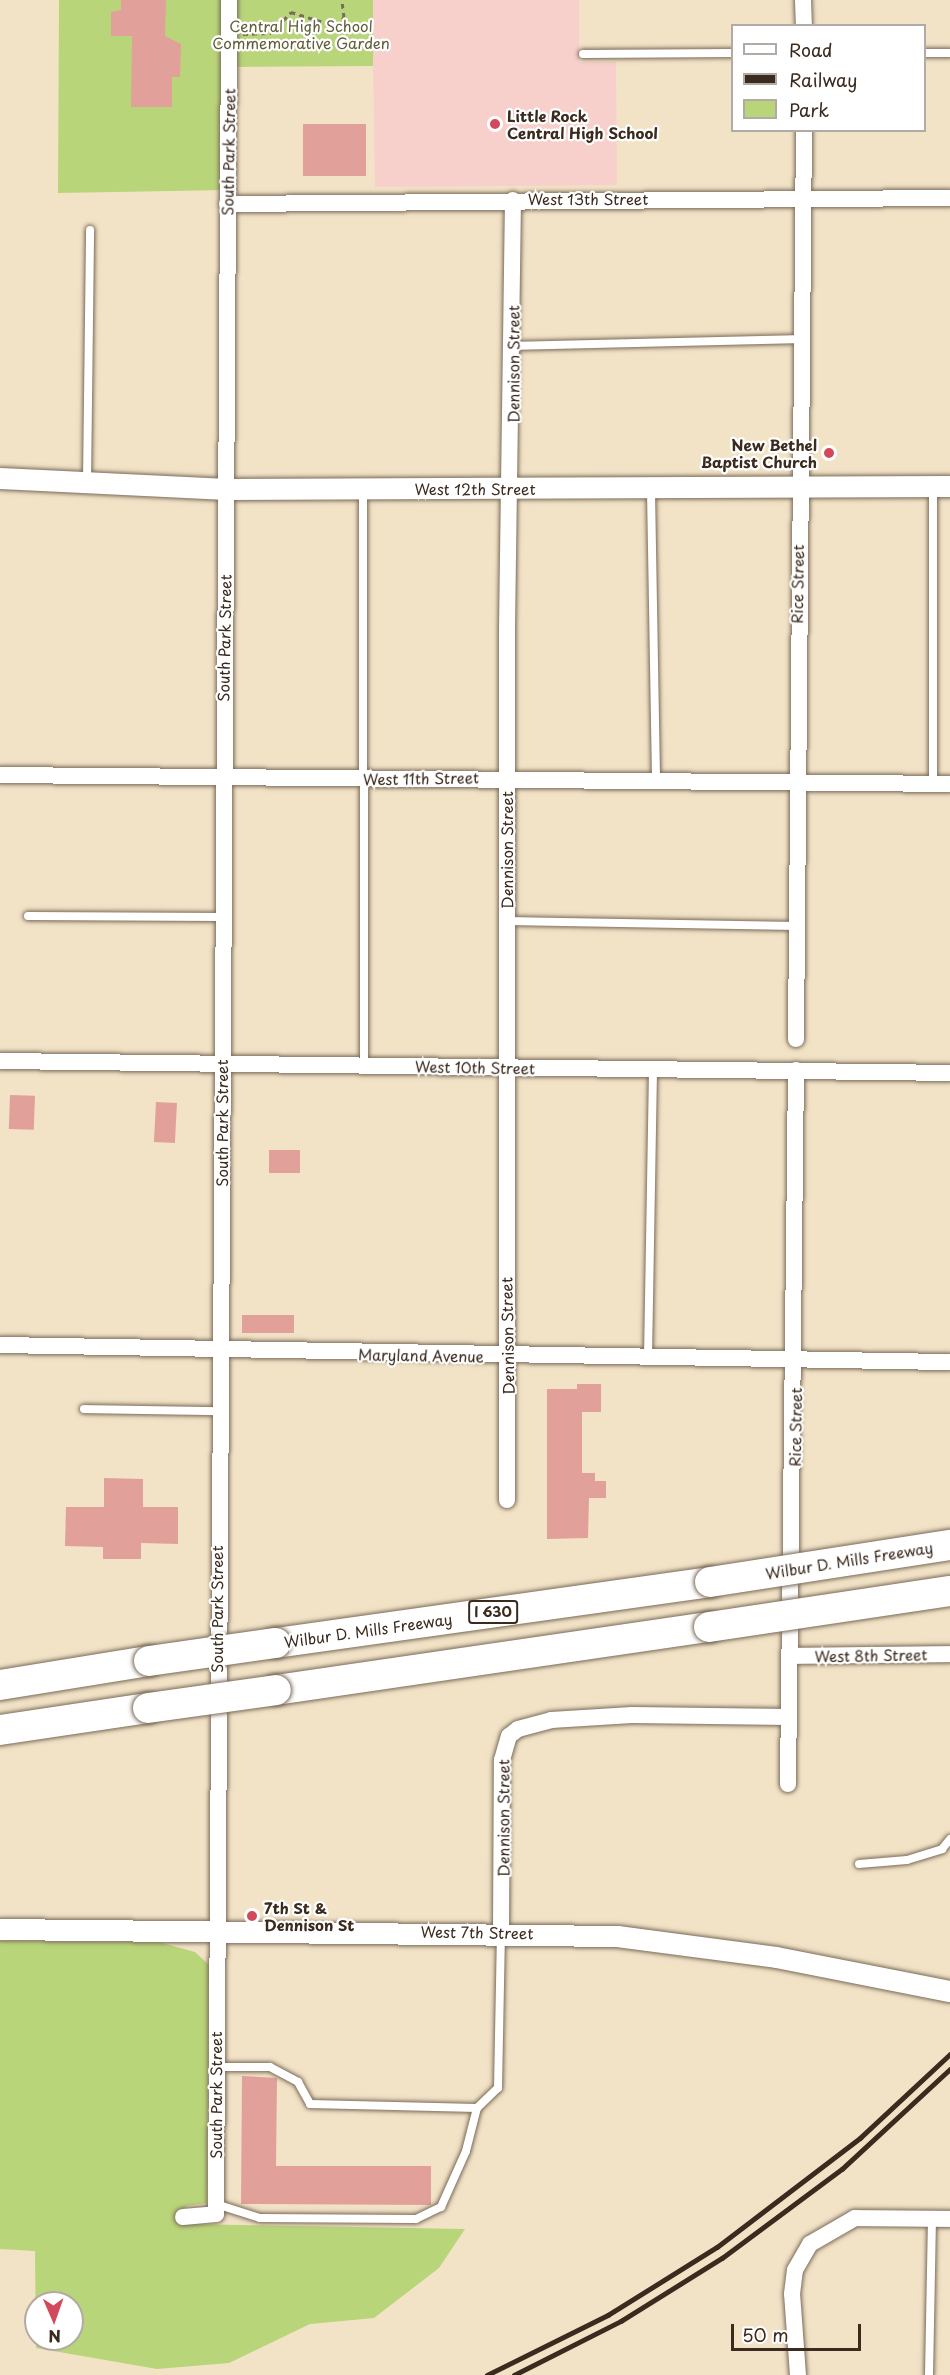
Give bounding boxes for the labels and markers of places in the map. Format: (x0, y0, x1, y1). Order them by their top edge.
place label: Little Rock Central High School (507, 106, 659, 141)
marker: Little Rock Central High School (488, 117, 502, 131)
place label: New Bethel Baptist Church (701, 435, 817, 470)
marker: New Bethel Baptist Church (822, 446, 836, 460)
place label: 7th St & Dennison St (264, 1898, 354, 1933)
marker: 7th St & Dennison St (245, 1909, 259, 1923)

